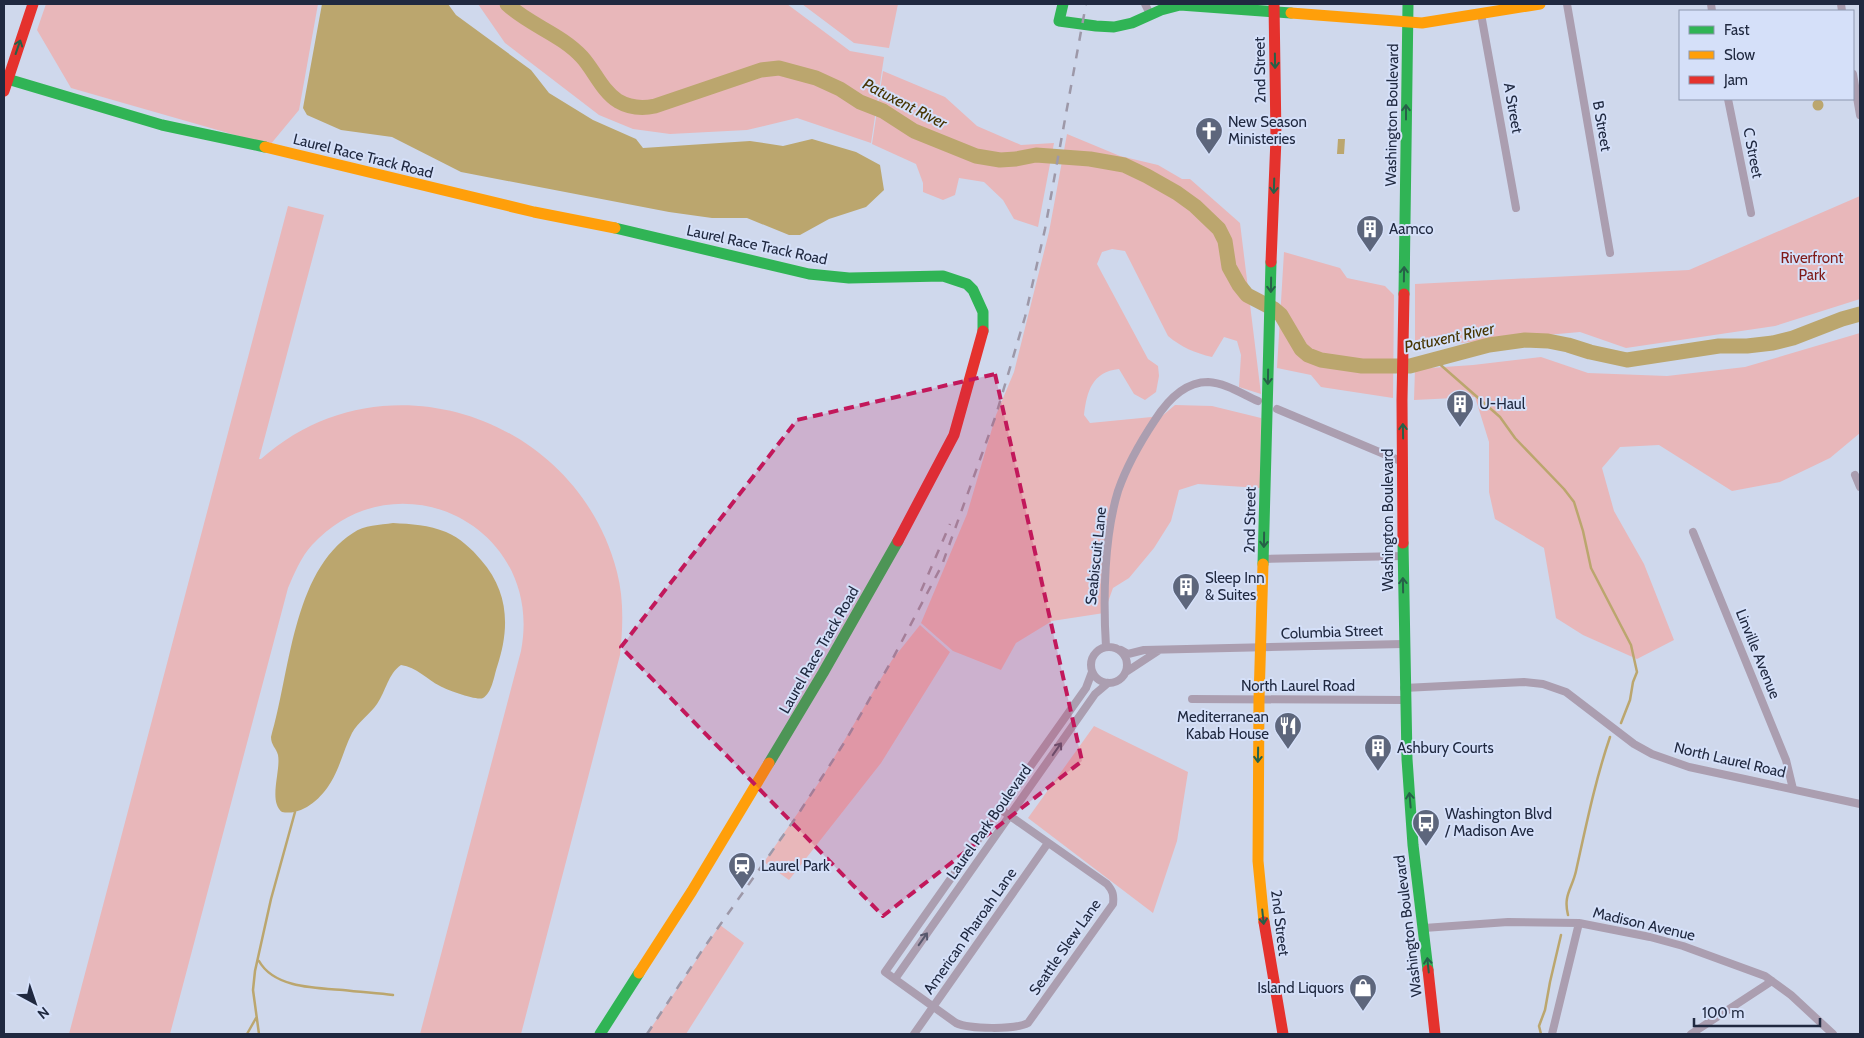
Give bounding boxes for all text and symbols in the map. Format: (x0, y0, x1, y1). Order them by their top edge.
legend (1679, 10, 1854, 100)
text: Fast (1724, 21, 1749, 39)
street label: 2nd Street (1250, 37, 1270, 103)
one-way arrow (14, 40, 24, 56)
street label: Washington Boulevard (1382, 44, 1402, 186)
text: Slow (1724, 46, 1755, 64)
one-way arrow (1270, 52, 1280, 69)
text: Jam (1723, 71, 1748, 89)
water label: Patuxent River (860, 74, 951, 133)
street label: A Street (1500, 81, 1526, 135)
street label: B Street (1589, 99, 1615, 153)
one-way arrow (1401, 104, 1411, 120)
place label: New Season Ministeries (1228, 113, 1307, 148)
church icon: New Season Ministeries (1194, 116, 1224, 155)
street label: C Street (1739, 126, 1767, 180)
street label: Laurel Race Track Road (291, 130, 435, 182)
one-way arrow (1269, 178, 1279, 194)
building icon: Aamco (1355, 214, 1385, 253)
place label: Aamco (1389, 220, 1434, 238)
street label: Laurel Race Track Road (685, 221, 829, 269)
park label: Riverfront Park (1781, 249, 1843, 284)
one-way arrow (1399, 267, 1409, 283)
one-way arrow (1266, 277, 1275, 293)
water label: Patuxent River (1402, 318, 1497, 356)
one-way arrow (1264, 369, 1273, 385)
building icon: U-Haul (1445, 389, 1475, 428)
place label: U-Haul (1479, 395, 1526, 413)
one-way arrow (1398, 424, 1408, 440)
street label: Washington Boulevard (1379, 449, 1397, 591)
street label: 2nd Street (1240, 487, 1260, 553)
street label: Seabiscuit Lane (1082, 506, 1110, 606)
one-way arrow (1260, 532, 1269, 548)
place label: Sleep Inn & Suites (1205, 569, 1265, 604)
building icon: Sleep Inn & Suites (1171, 572, 1201, 611)
one-way arrow (1398, 577, 1408, 593)
street label: Laurel Race Track Road (775, 583, 863, 717)
street label: Linville Avenue (1732, 607, 1784, 702)
street label: Columbia Street (1280, 621, 1384, 643)
street label: North Laurel Road (1241, 677, 1355, 695)
place label: Mediterranean Kabab House (1177, 708, 1269, 743)
restaurant icon: Mediterranean Kabab House (1273, 711, 1303, 750)
building icon: Ashbury Courts (1363, 733, 1393, 772)
street label: North Laurel Road (1672, 738, 1788, 782)
place label: Ashbury Courts (1397, 739, 1494, 757)
one-way arrow (1052, 742, 1062, 756)
one-way arrow (1253, 746, 1263, 762)
street label: Laurel Park Boulevard (943, 761, 1035, 883)
one-way arrow (1405, 792, 1414, 808)
place label: Washington Blvd / Madison Ave (1444, 805, 1552, 840)
bus stop icon: Washington Blvd / Madison Ave (1411, 808, 1441, 847)
station icon: Laurel Park (727, 851, 757, 890)
street label: Washington Boulevard (1390, 854, 1426, 998)
place label: Laurel Park (761, 857, 830, 875)
street label: American Pharoah Lane (920, 864, 1021, 998)
street label: 2nd Street (1267, 889, 1293, 957)
street label: Seattle Slew Lane (1025, 895, 1105, 998)
street label: Madison Avenue (1591, 903, 1697, 945)
one-way arrow (1258, 909, 1268, 925)
one-way arrow (918, 932, 928, 946)
one-way arrow (1423, 957, 1433, 973)
shop icon: Island Liquors (1348, 973, 1378, 1012)
north arrow (10, 978, 60, 1028)
place label: Island Liquors (1257, 979, 1344, 997)
scale bar (1694, 996, 1820, 1028)
text: N (34, 1003, 53, 1023)
text: 100 m (1702, 1004, 1744, 1022)

